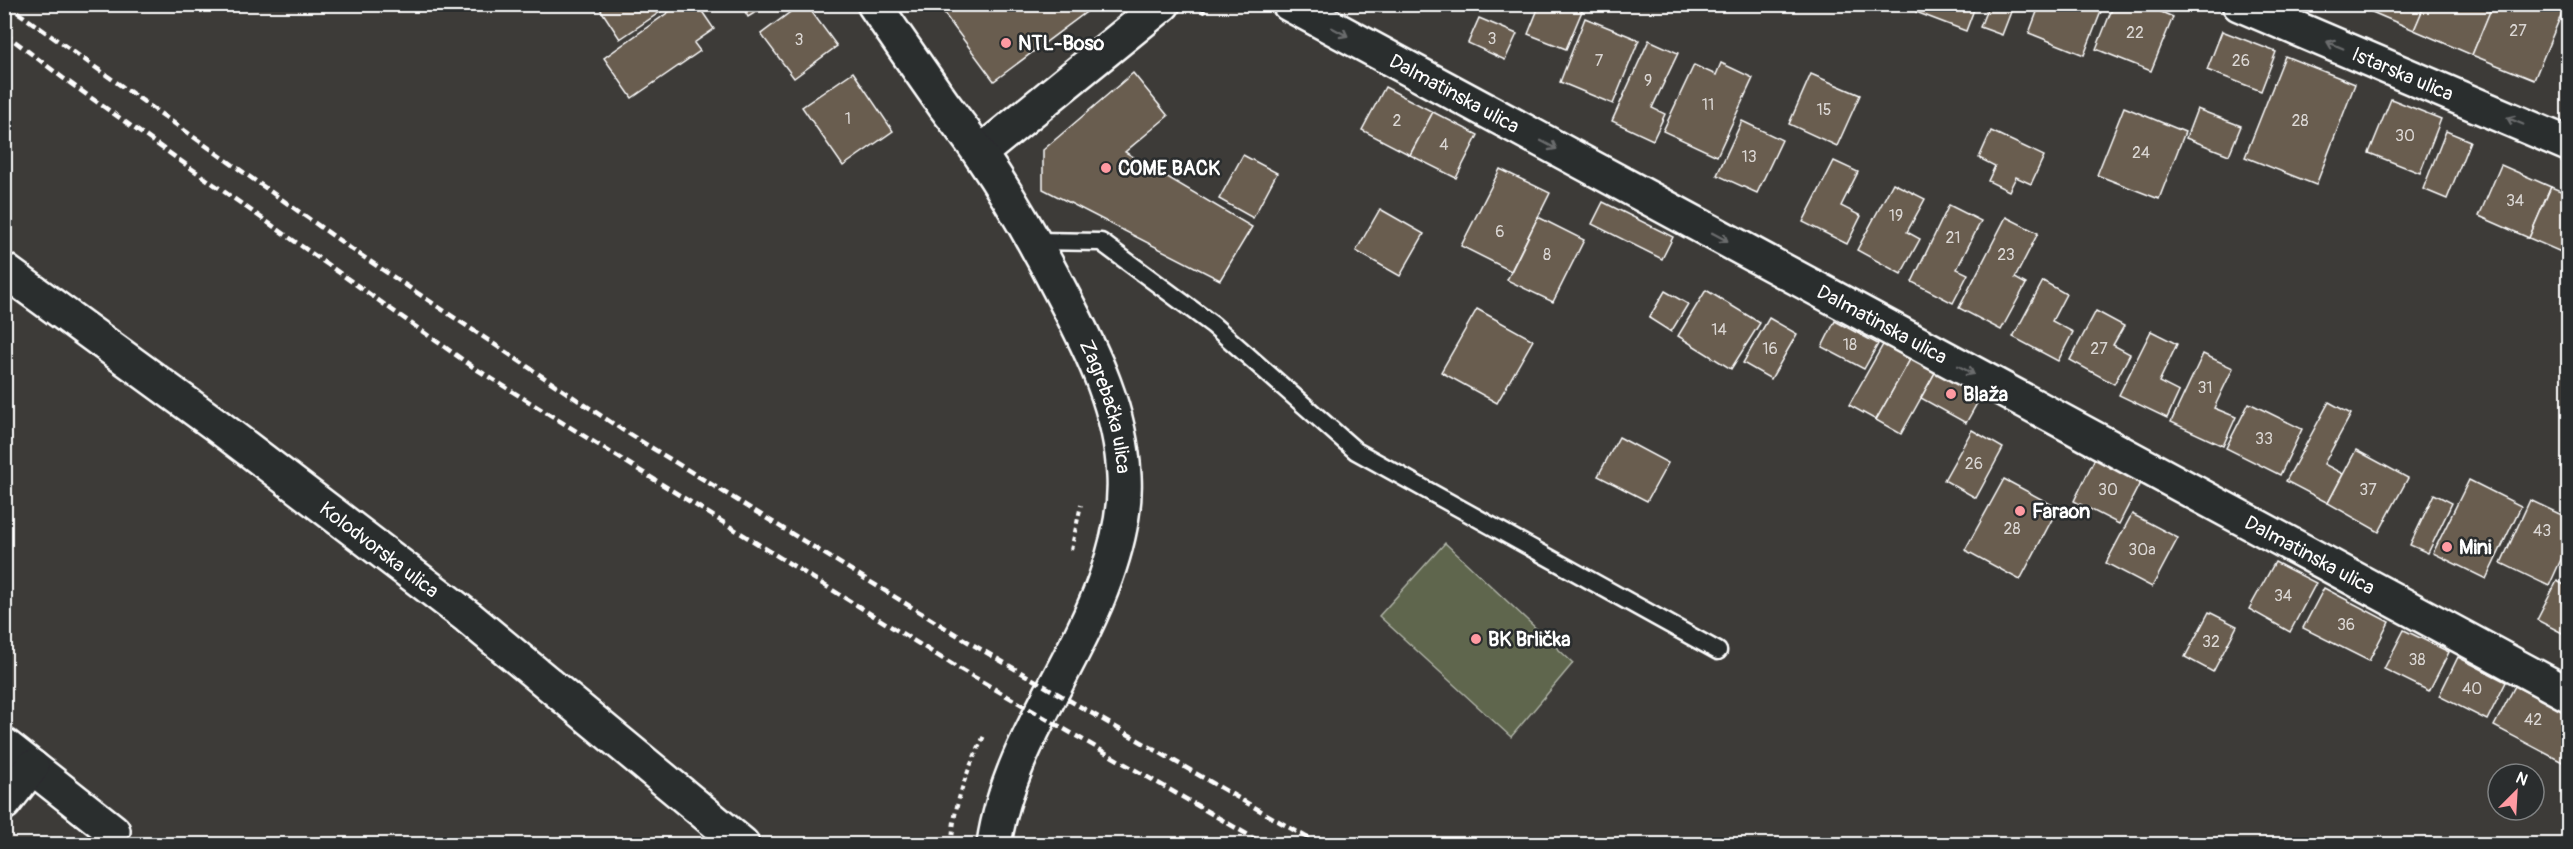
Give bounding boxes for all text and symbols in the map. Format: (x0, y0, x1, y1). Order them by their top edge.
house number: 27 (2509, 21, 2527, 41)
house number: 22 (2126, 23, 2144, 43)
one-way arrow (1331, 26, 1348, 38)
house number: 3 (1488, 29, 1497, 49)
house number: 3 (795, 30, 804, 50)
place label: NTL-Boso (1018, 31, 1104, 56)
marker: NTL-Boso (999, 36, 1013, 50)
one-way arrow (2326, 39, 2345, 50)
street label: Istarska ulica (2348, 41, 2457, 106)
street label: Dalmatinska ulica (1385, 48, 1524, 139)
house number: 7 (1595, 51, 1604, 71)
house number: 26 (2232, 51, 2250, 71)
house number: 9 (1644, 71, 1652, 91)
house number: 11 (1702, 95, 1714, 115)
house number: 15 (1817, 100, 1831, 120)
house number: 1 (845, 109, 851, 129)
house number: 2 (1393, 111, 1402, 131)
house number: 28 (2291, 111, 2309, 131)
one-way arrow (2506, 115, 2524, 126)
house number: 30 (2395, 126, 2415, 146)
house number: 4 (1439, 135, 1449, 155)
one-way arrow (1539, 140, 1557, 151)
house number: 24 (2132, 143, 2150, 163)
house number: 13 (1741, 147, 1757, 167)
place label: COME BACK (1118, 156, 1220, 181)
marker: COME BACK (1099, 161, 1113, 175)
house number: 34 (2506, 191, 2524, 211)
house number: 19 (1889, 206, 1903, 226)
house number: 6 (1495, 222, 1505, 242)
house number: 21 (1945, 228, 1961, 248)
one-way arrow (1711, 232, 1729, 243)
house number: 8 (1543, 245, 1551, 265)
house number: 23 (1997, 245, 2015, 265)
street label: Dalmatinska ulica (1813, 279, 1952, 369)
house number: 14 (1711, 320, 1727, 340)
house number: 18 (1843, 335, 1857, 355)
street label: Zagrebačka ulica (1074, 336, 1136, 474)
house number: 16 (1762, 339, 1778, 359)
house number: 27 (2090, 339, 2108, 359)
one-way arrow (1957, 364, 1974, 376)
house number: 31 (2197, 378, 2213, 398)
place label: Blaža (1963, 382, 2008, 407)
marker: Blaža (1944, 387, 1958, 401)
house number: 33 (2255, 429, 2273, 449)
house number: 26 (1965, 454, 1983, 474)
house number: 30 (2098, 480, 2118, 500)
house number: 37 (2359, 480, 2377, 500)
street label: Kolodvorska ulica (315, 496, 444, 603)
place label: Faraon (2032, 499, 2090, 524)
marker: Faraon (2013, 504, 2027, 518)
street label: Dalmatinska ulica (2240, 510, 2379, 600)
house number: 28 (2003, 519, 2021, 539)
house number: 43 (2533, 521, 2551, 541)
place label: Mini (2459, 535, 2492, 560)
house number: 30a (2128, 540, 2156, 560)
marker: Mini (2440, 540, 2454, 554)
house number: 34 (2274, 586, 2292, 606)
house number: 36 (2337, 615, 2355, 635)
place label: BK Brlička (1488, 627, 1571, 652)
marker: BK Brlička (1469, 632, 1483, 646)
house number: 32 (2202, 632, 2220, 652)
house number: 38 (2409, 650, 2426, 670)
house number: 40 (2462, 679, 2482, 699)
house number: 42 (2524, 710, 2542, 730)
north arrow (2486, 762, 2546, 822)
text: N (2513, 768, 2531, 791)

